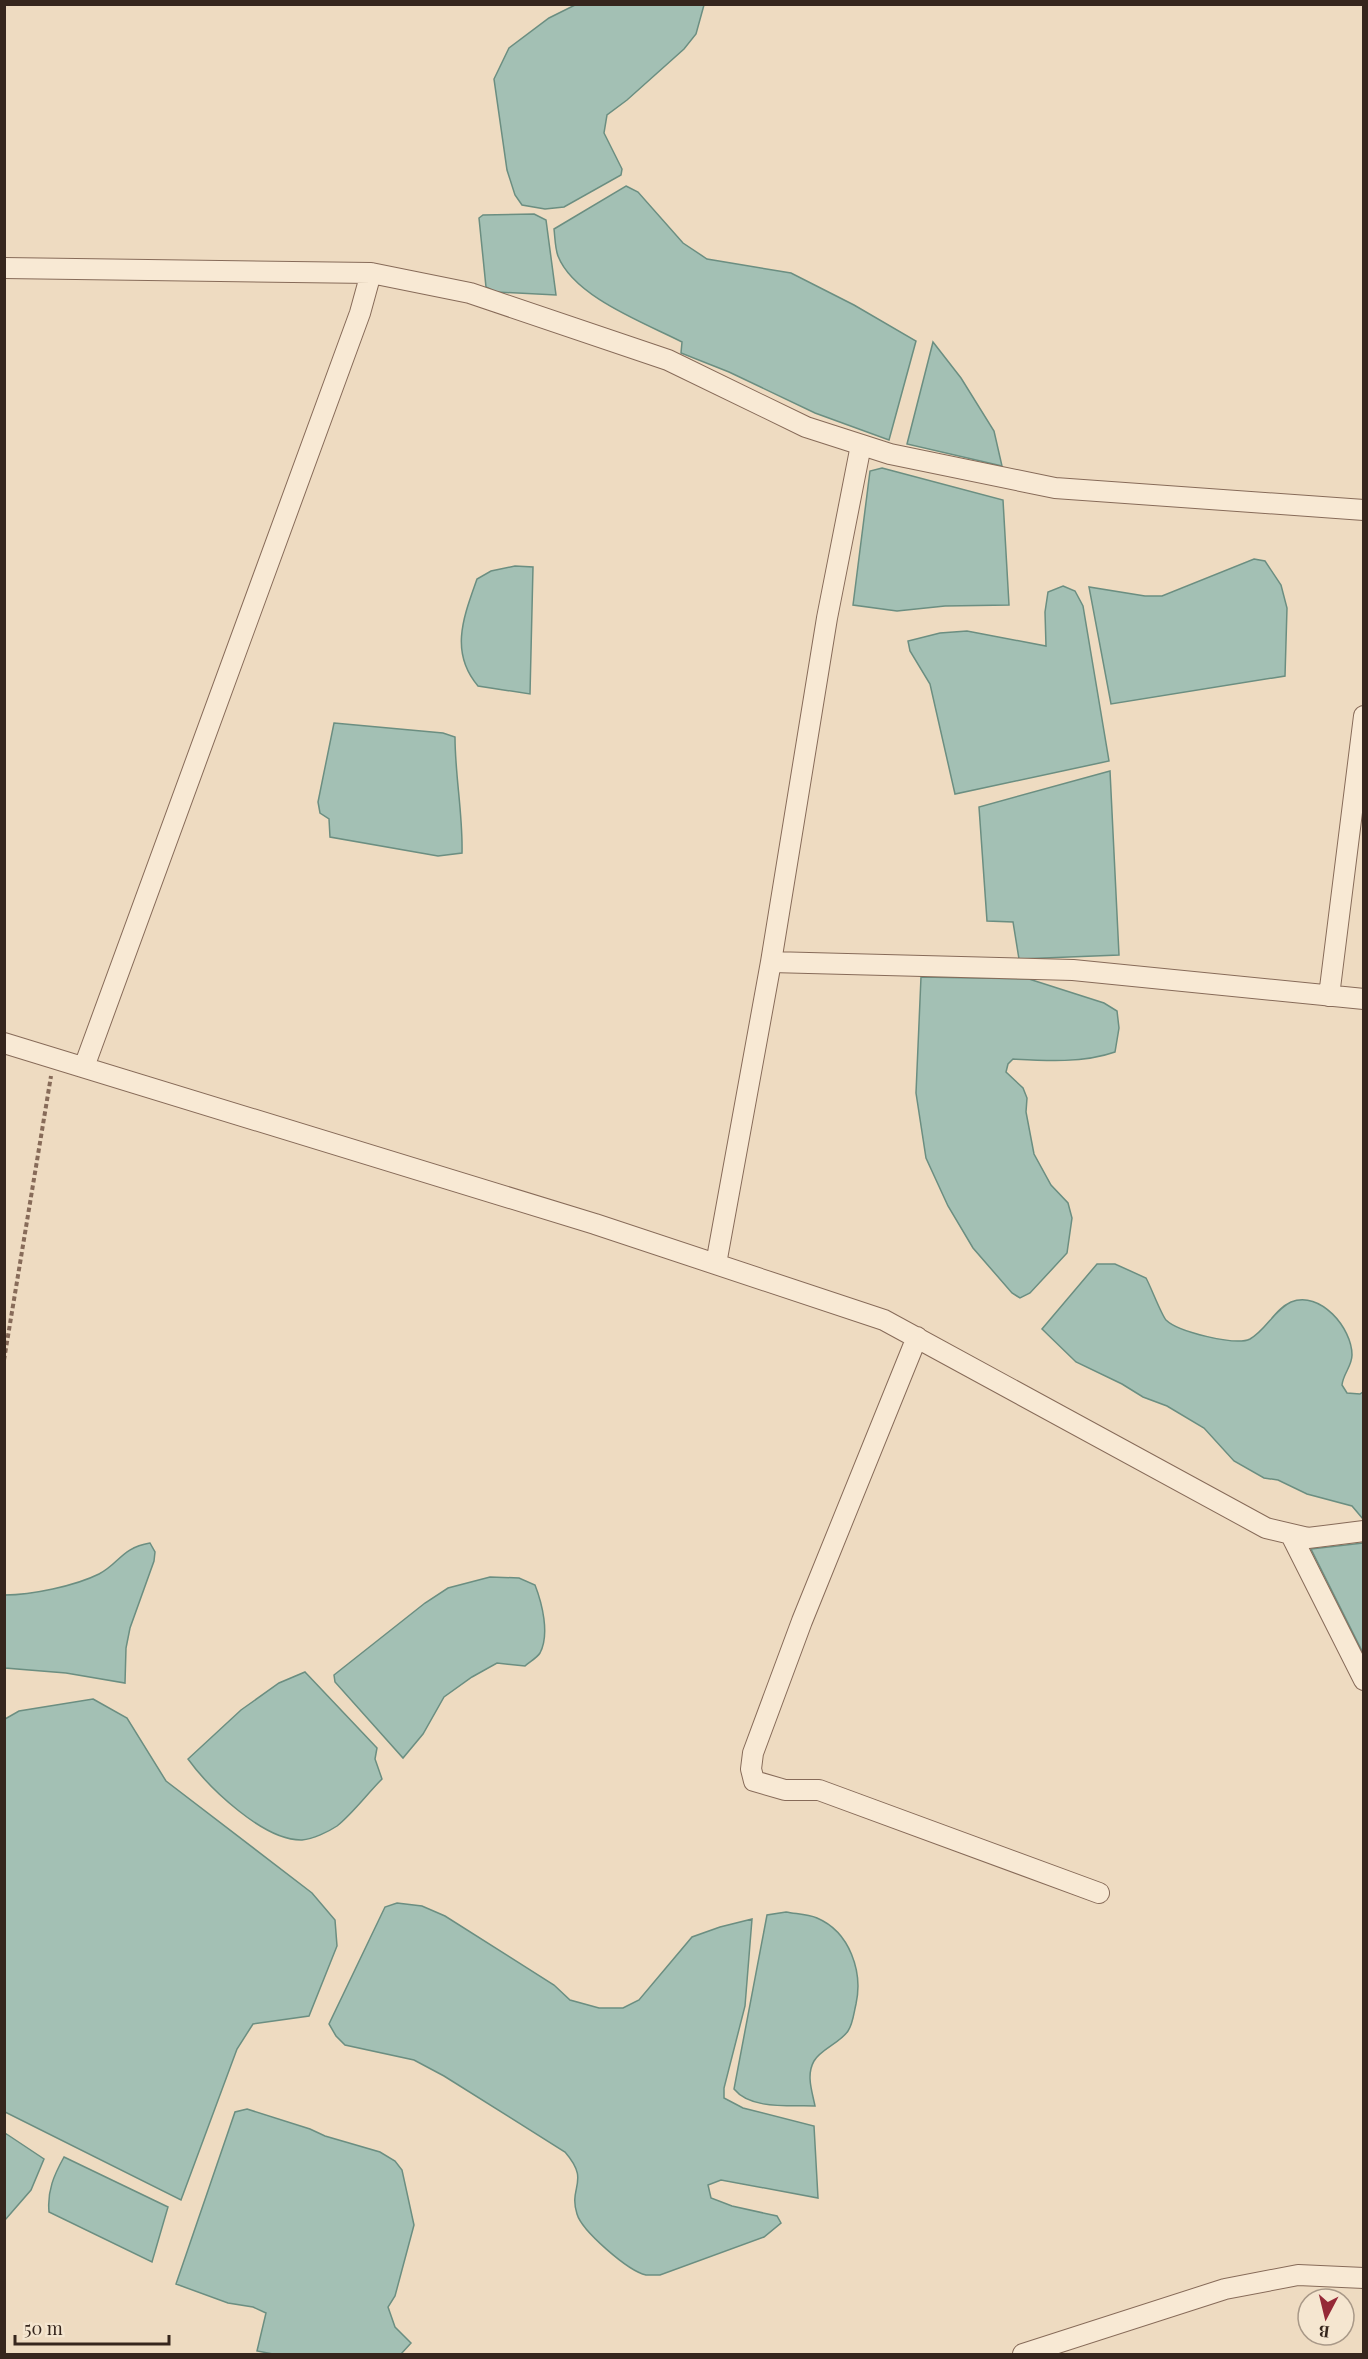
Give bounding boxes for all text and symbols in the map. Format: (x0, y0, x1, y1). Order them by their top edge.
north arrow (1296, 2287, 1356, 2347)
scale bar (15, 2308, 170, 2346)
text: 50 m (24, 2316, 63, 2340)
text: B (1317, 2321, 1331, 2343)

